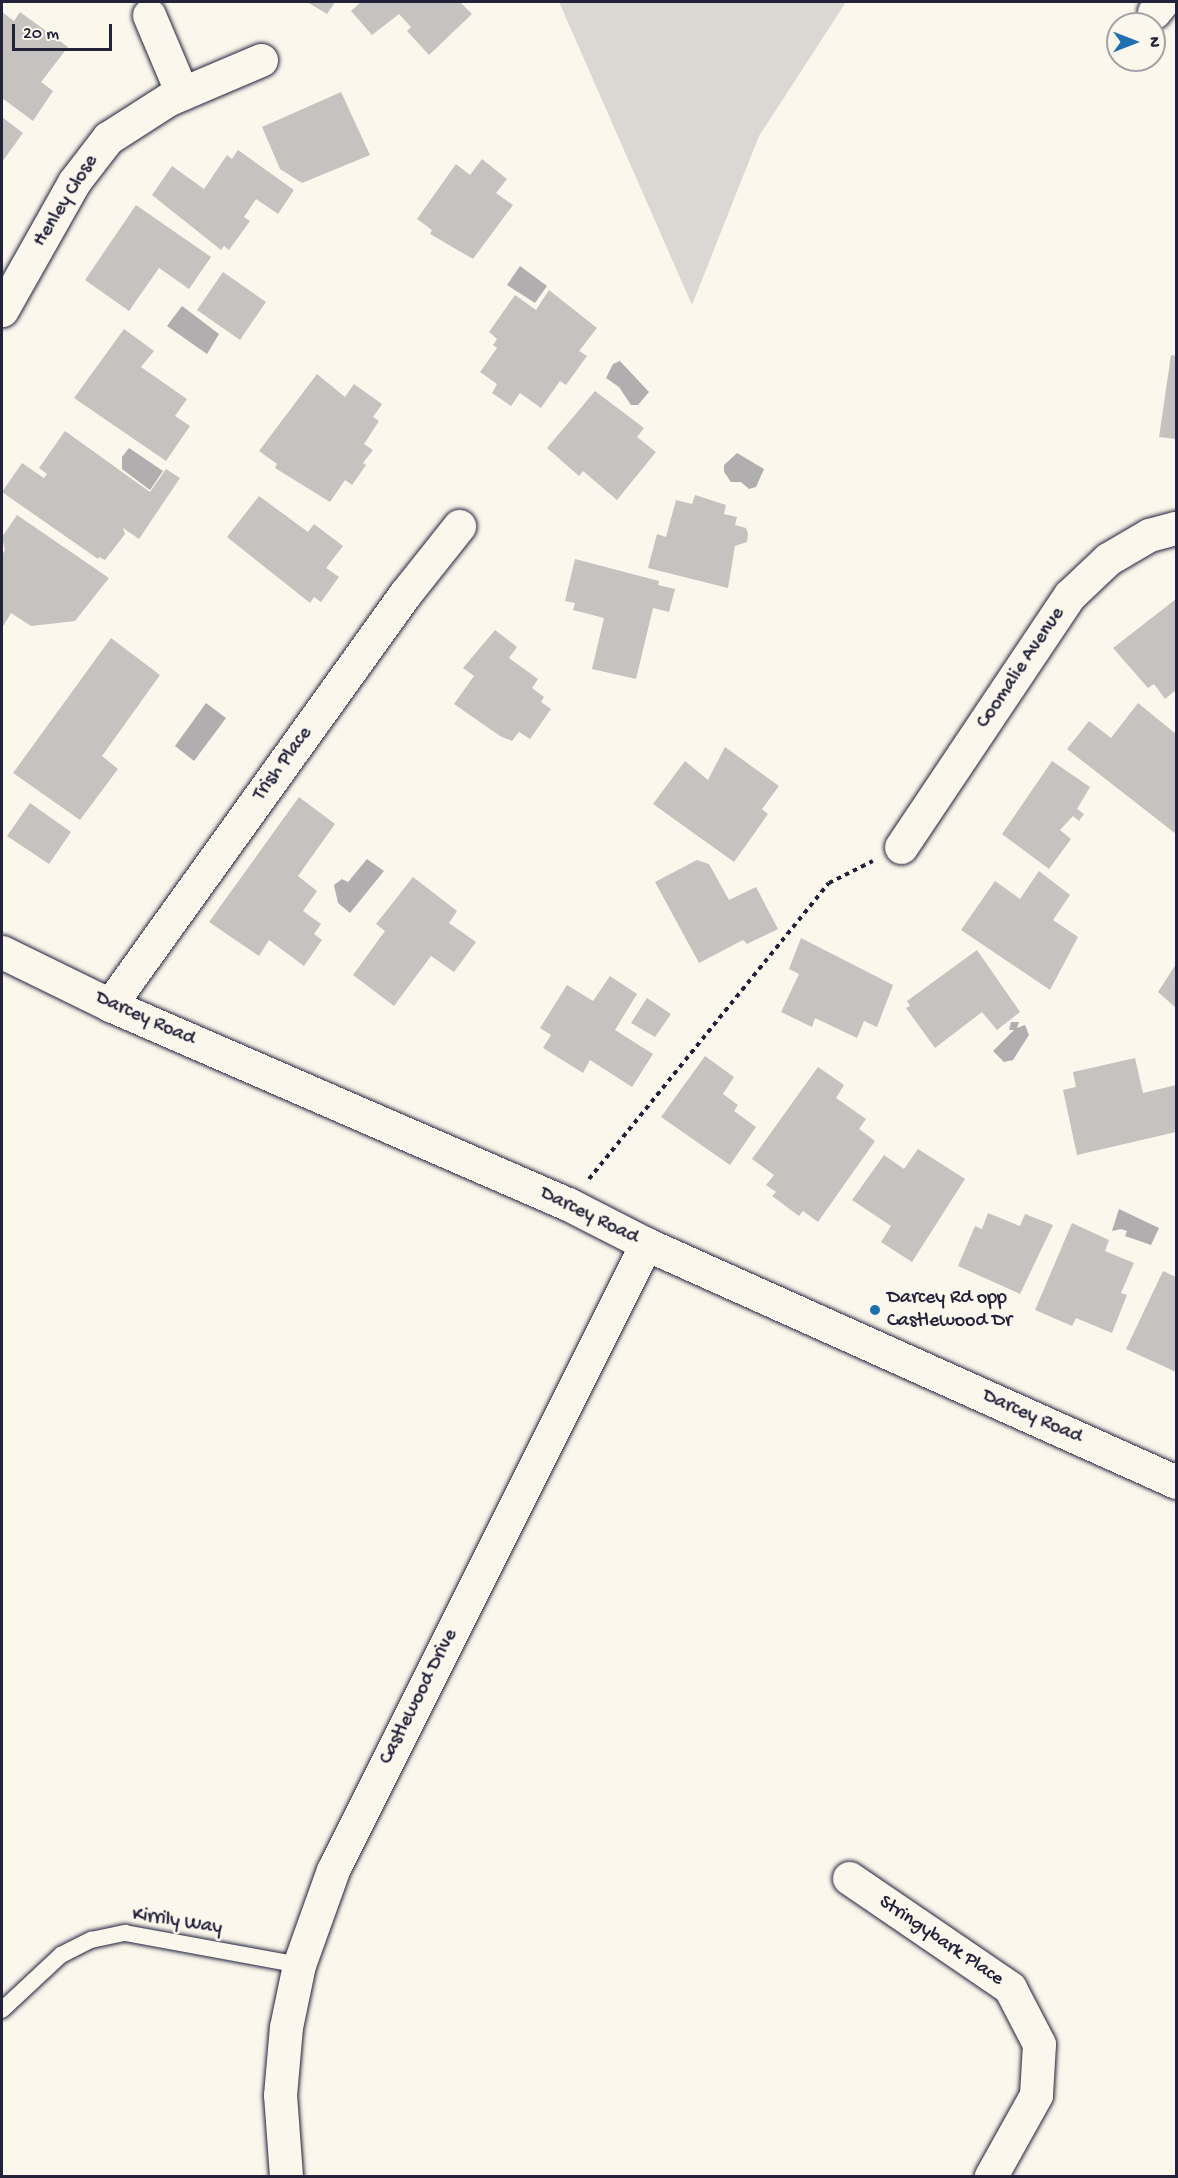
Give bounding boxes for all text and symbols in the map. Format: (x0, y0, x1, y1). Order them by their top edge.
scale bar (15, 12, 116, 50)
north arrow (1106, 12, 1166, 72)
text: 20 m (23, 24, 59, 45)
text: N (1143, 37, 1162, 47)
street label: Henley Close (28, 151, 104, 251)
street label: Coomalie Avenue (972, 603, 1070, 733)
street label: Trish Place (248, 722, 318, 806)
street label: Darcey Road (91, 986, 199, 1052)
street label: Darcey Road (536, 1182, 642, 1250)
place label: Darcey Rd opp Castlewood Dr (887, 1286, 1012, 1333)
marker: Darcey Rd opp Castlewood Dr (868, 1303, 882, 1317)
street label: Darcey Road (978, 1384, 1086, 1450)
street label: Castlewood Drive (375, 1625, 463, 1769)
street label: Stringybark Place (874, 1890, 1008, 1992)
street label: Kirrily Way (130, 1903, 224, 1941)

